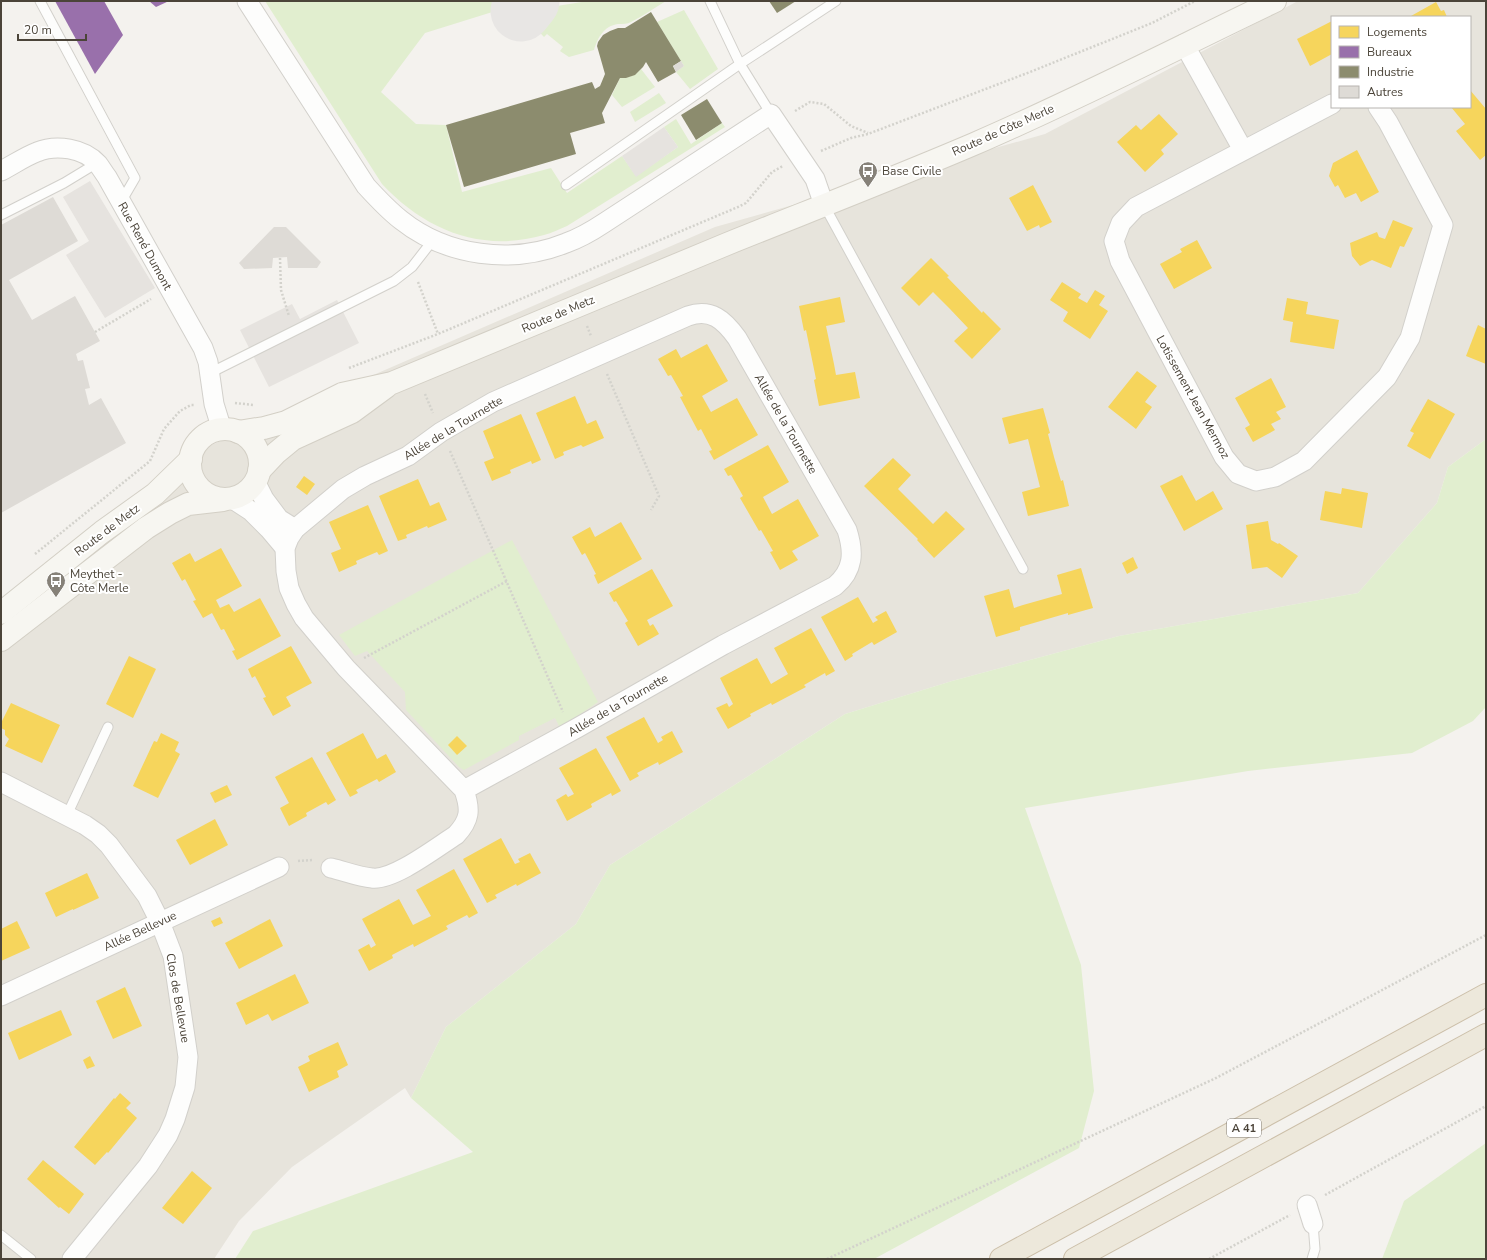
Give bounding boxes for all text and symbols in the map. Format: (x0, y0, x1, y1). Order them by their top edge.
scale bar (18, 16, 86, 42)
legend (1331, 16, 1471, 108)
text: 20 m (24, 22, 52, 38)
text: Logements (1367, 24, 1427, 40)
text: Bureaux (1367, 44, 1413, 60)
text: Industrie (1367, 64, 1414, 80)
text: Autres (1367, 84, 1403, 100)
street label: Route de Côte Merle (949, 100, 1057, 160)
bus stop icon: Base Civile (857, 160, 879, 188)
place label: Base Civile (882, 163, 941, 179)
street label: Rue René Dumont (114, 199, 176, 294)
street label: Route de Metz (519, 291, 597, 337)
street label: Lotissement Jean Mermoz (1152, 332, 1234, 462)
street label: Allée de la Tournette (751, 371, 821, 477)
street label: Allée de la Tournette (401, 392, 505, 464)
street label: Route de Metz (71, 500, 143, 560)
place label: Meythet - Côte Merle (70, 566, 129, 596)
bus stop icon: Meythet - Côte Merle (45, 570, 67, 598)
street label: Allée de la Tournette (565, 670, 671, 740)
street label: Allée Bellevue (101, 907, 179, 955)
street label: Clos de Bellevue (162, 952, 194, 1044)
road number: A 41 (1227, 1119, 1261, 1137)

